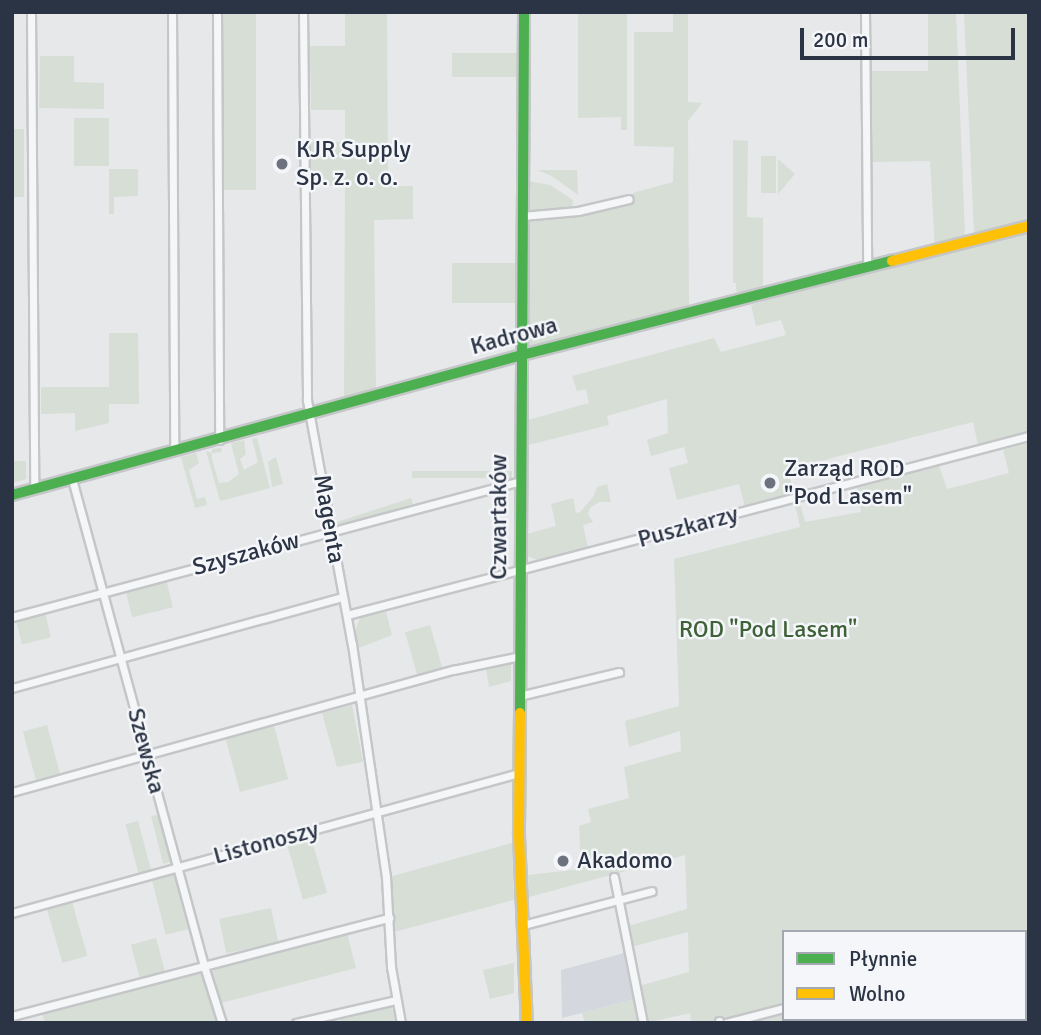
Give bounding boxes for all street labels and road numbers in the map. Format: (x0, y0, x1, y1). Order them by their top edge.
street label: Kadrowa (467, 311, 561, 361)
street label: Czwartaków (485, 454, 513, 580)
street label: Magenta (307, 472, 351, 566)
street label: Puszkarzy (635, 500, 741, 554)
street label: Szyszaków (189, 526, 303, 582)
street label: Szewska (121, 705, 171, 797)
street label: Listonoszy (210, 815, 322, 871)

